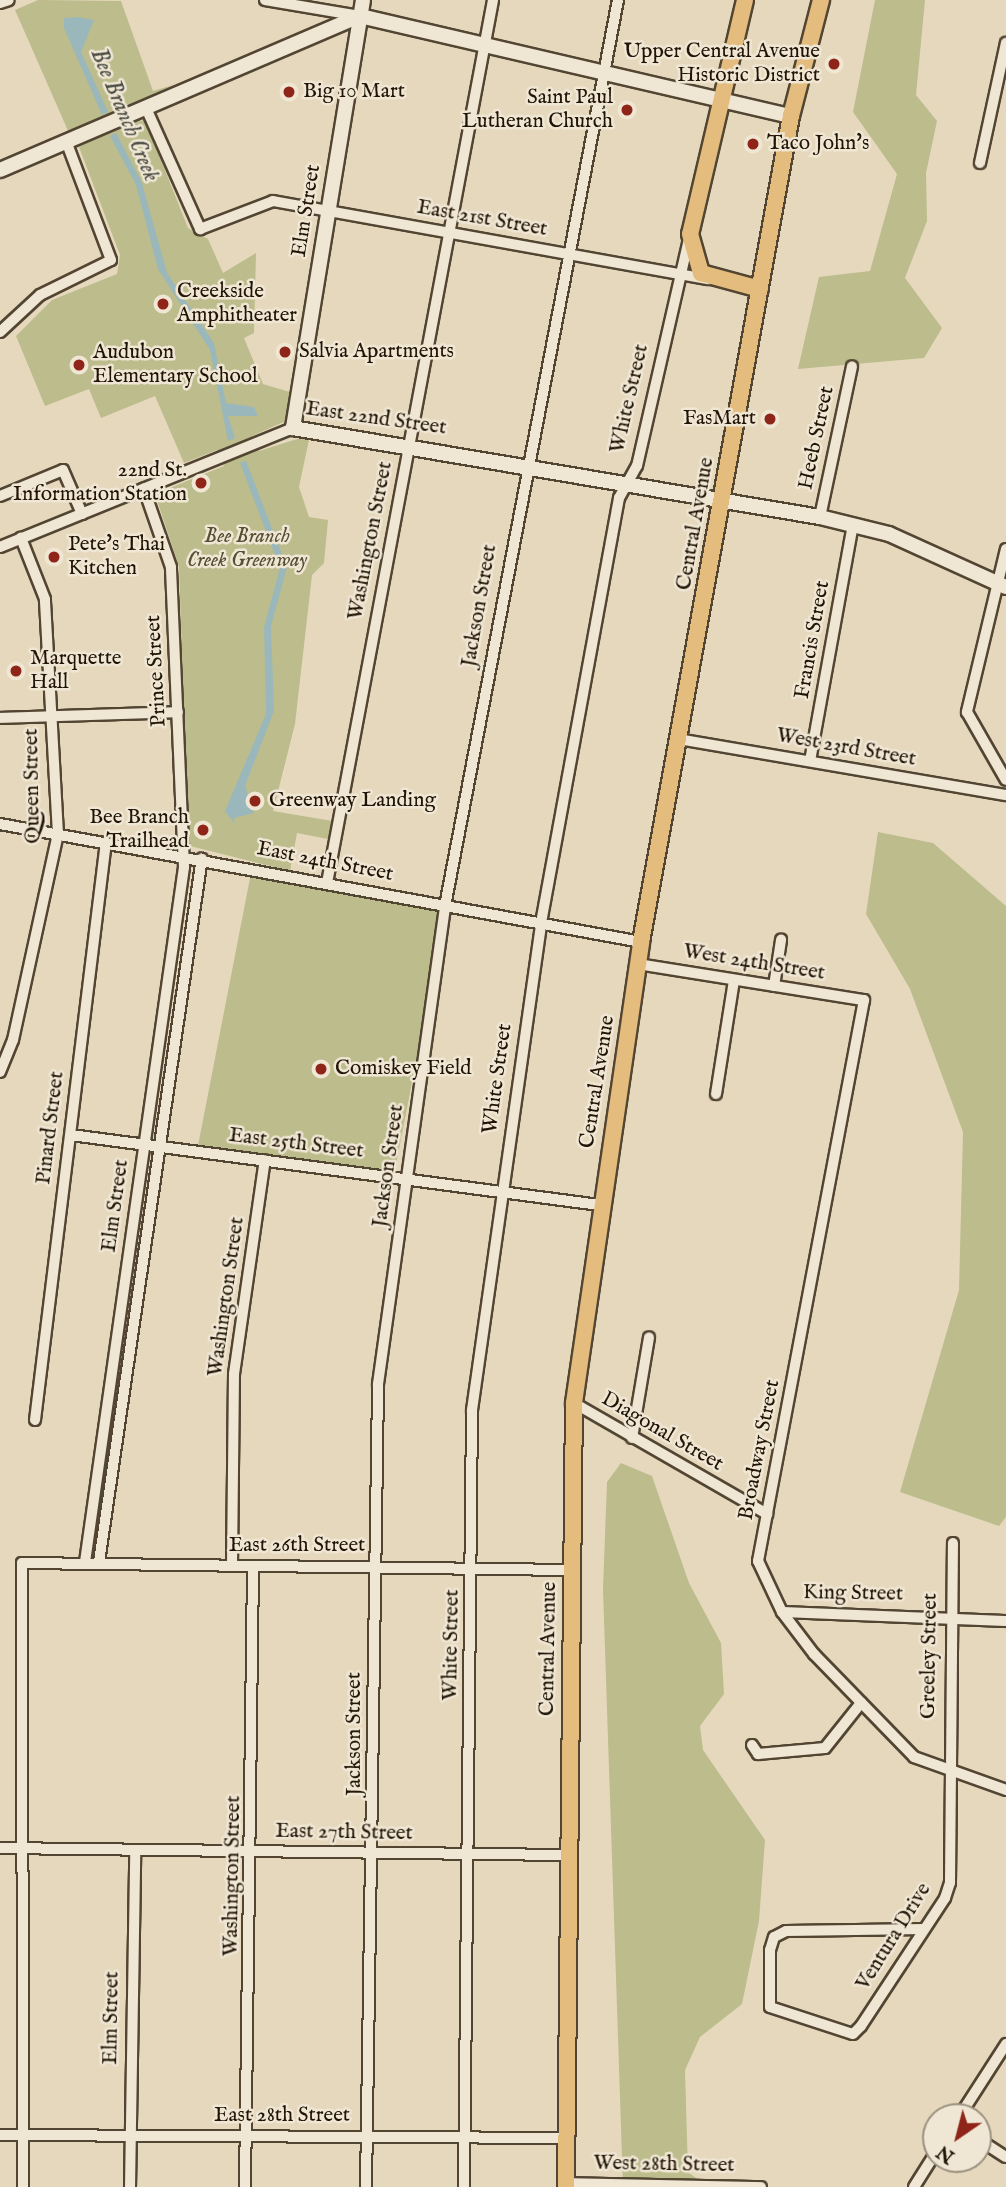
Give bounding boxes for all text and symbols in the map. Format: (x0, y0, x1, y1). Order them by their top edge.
place label: Upper Central Avenue Historic District (624, 39, 820, 89)
water label: Bee Branch Creek (84, 44, 164, 186)
marker: Upper Central Avenue Historic District (826, 56, 842, 72)
place label: Big 10 Mart (303, 79, 405, 105)
marker: Big 10 Mart (281, 84, 297, 100)
place label: Saint Paul Lutheran Church (462, 85, 613, 135)
marker: Saint Paul Lutheran Church (619, 102, 635, 118)
place label: Taco John's (767, 131, 869, 157)
marker: Taco John's (745, 136, 761, 152)
street label: Elm Street (287, 163, 327, 259)
street label: East 21st Street (415, 195, 549, 243)
place label: Creekside Amphitheater (177, 279, 297, 329)
marker: Creekside Amphitheater (155, 296, 171, 312)
place label: Salvia Apartments (299, 339, 454, 365)
place label: Audubon Elementary School (93, 340, 258, 390)
street label: White Street (605, 342, 655, 456)
marker: Salvia Apartments (277, 344, 293, 360)
marker: Audubon Elementary School (71, 357, 87, 373)
street label: Heeb Street (794, 384, 840, 492)
street label: East 22nd Street (304, 397, 448, 441)
place label: FasMart (683, 406, 756, 432)
marker: FasMart (762, 411, 778, 427)
street label: Central Avenue (672, 456, 720, 592)
place label: 22nd St. Information Station (13, 458, 187, 508)
street label: Washington Street (343, 460, 399, 622)
marker: 22nd St. Information Station (193, 475, 209, 491)
park label: Bee Branch Creek Greenway (187, 524, 307, 574)
place label: Pete's Thai Kitchen (68, 532, 165, 582)
street label: Jackson Street (457, 543, 503, 669)
marker: Pete's Thai Kitchen (46, 549, 62, 565)
street label: Francis Street (790, 579, 836, 701)
street label: Prince Street (141, 614, 173, 728)
place label: Marquette Hall (30, 646, 122, 696)
marker: Marquette Hall (8, 663, 24, 679)
street label: West 23rd Street (774, 723, 918, 773)
street label: Queen Street (19, 728, 47, 844)
place label: Greenway Landing (269, 788, 436, 814)
marker: Greenway Landing (247, 793, 263, 809)
place label: Bee Branch Trailhead (89, 805, 189, 855)
marker: Bee Branch Trailhead (195, 822, 211, 838)
street label: East 24th Street (255, 836, 395, 888)
street label: West 24th Street (681, 939, 827, 987)
street label: Central Avenue (575, 1014, 621, 1150)
street label: White Street (478, 1022, 518, 1136)
place label: Comiskey Field (335, 1056, 472, 1082)
marker: Comiskey Field (313, 1061, 329, 1077)
street label: Pinard Street (32, 1070, 70, 1186)
street label: Jackson Street (368, 1103, 410, 1229)
street label: East 25th Street (227, 1123, 365, 1165)
street label: Elm Street (97, 1158, 135, 1254)
street label: Washington Street (203, 1216, 251, 1378)
street label: Broadway Street (734, 1378, 786, 1522)
street label: Diagonal Street (596, 1387, 728, 1477)
street label: East 26th Street (229, 1533, 365, 1559)
street label: King Street (803, 1581, 903, 1607)
street label: Central Avenue (535, 1582, 563, 1716)
street label: White Street (438, 1589, 466, 1701)
street label: Greeley Street (916, 1593, 944, 1719)
street label: Jackson Street (342, 1672, 368, 1796)
street label: Washington Street (219, 1795, 247, 1957)
street label: East 27th Street (275, 1819, 413, 1847)
street label: Ventura Drive (851, 1879, 937, 1995)
street label: Elm Street (99, 1971, 125, 2065)
street label: East 28th Street (214, 2103, 350, 2129)
north arrow (922, 2103, 992, 2173)
text: N (932, 2139, 960, 2168)
street label: West 28th Street (593, 2151, 735, 2179)

